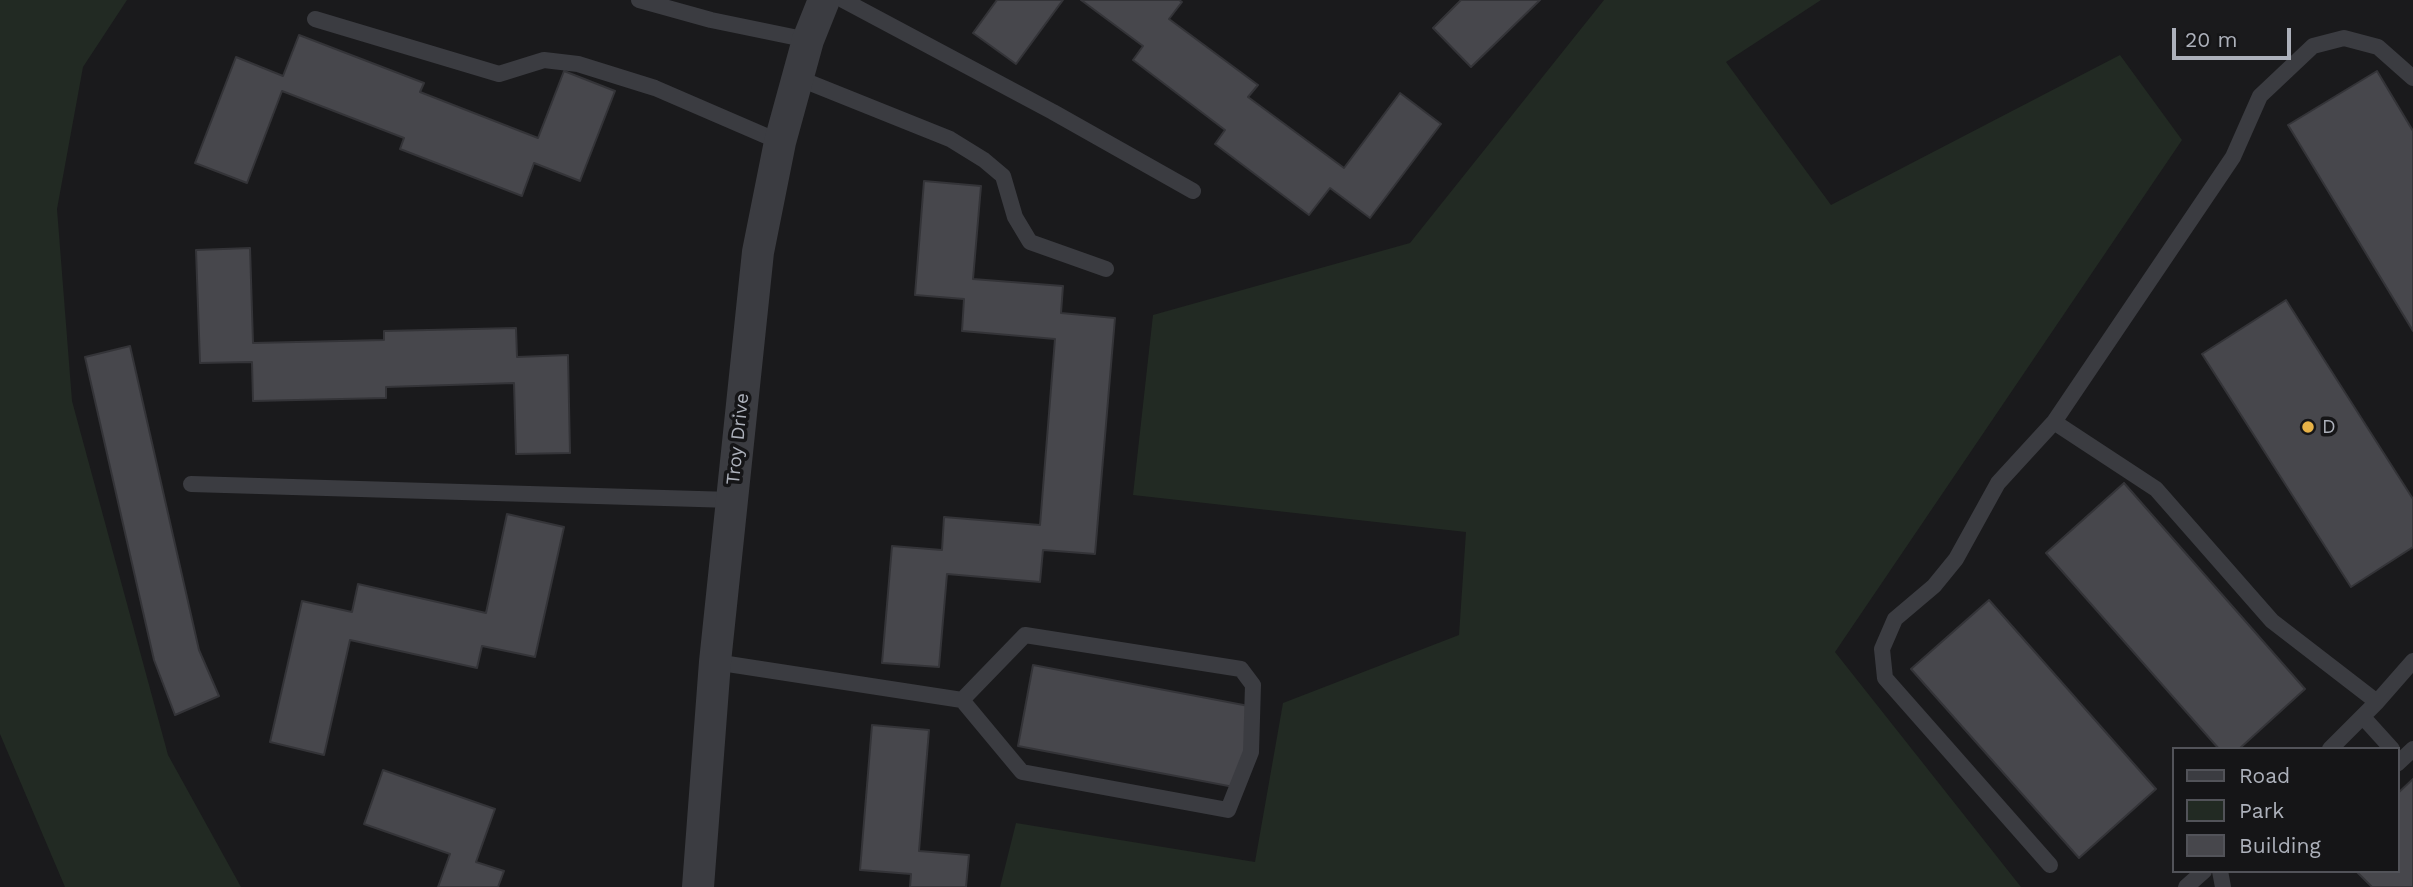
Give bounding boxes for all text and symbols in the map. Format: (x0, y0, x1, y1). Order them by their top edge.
scale bar (2175, 14, 2294, 58)
text: 20 m (2185, 27, 2237, 52)
street label: Troy Drive (722, 392, 754, 486)
place label: D (2322, 416, 2336, 438)
marker: D (2300, 419, 2316, 435)
legend (2172, 747, 2399, 873)
text: Road (2239, 763, 2290, 788)
text: Park (2239, 798, 2284, 823)
text: Building (2239, 833, 2321, 858)

